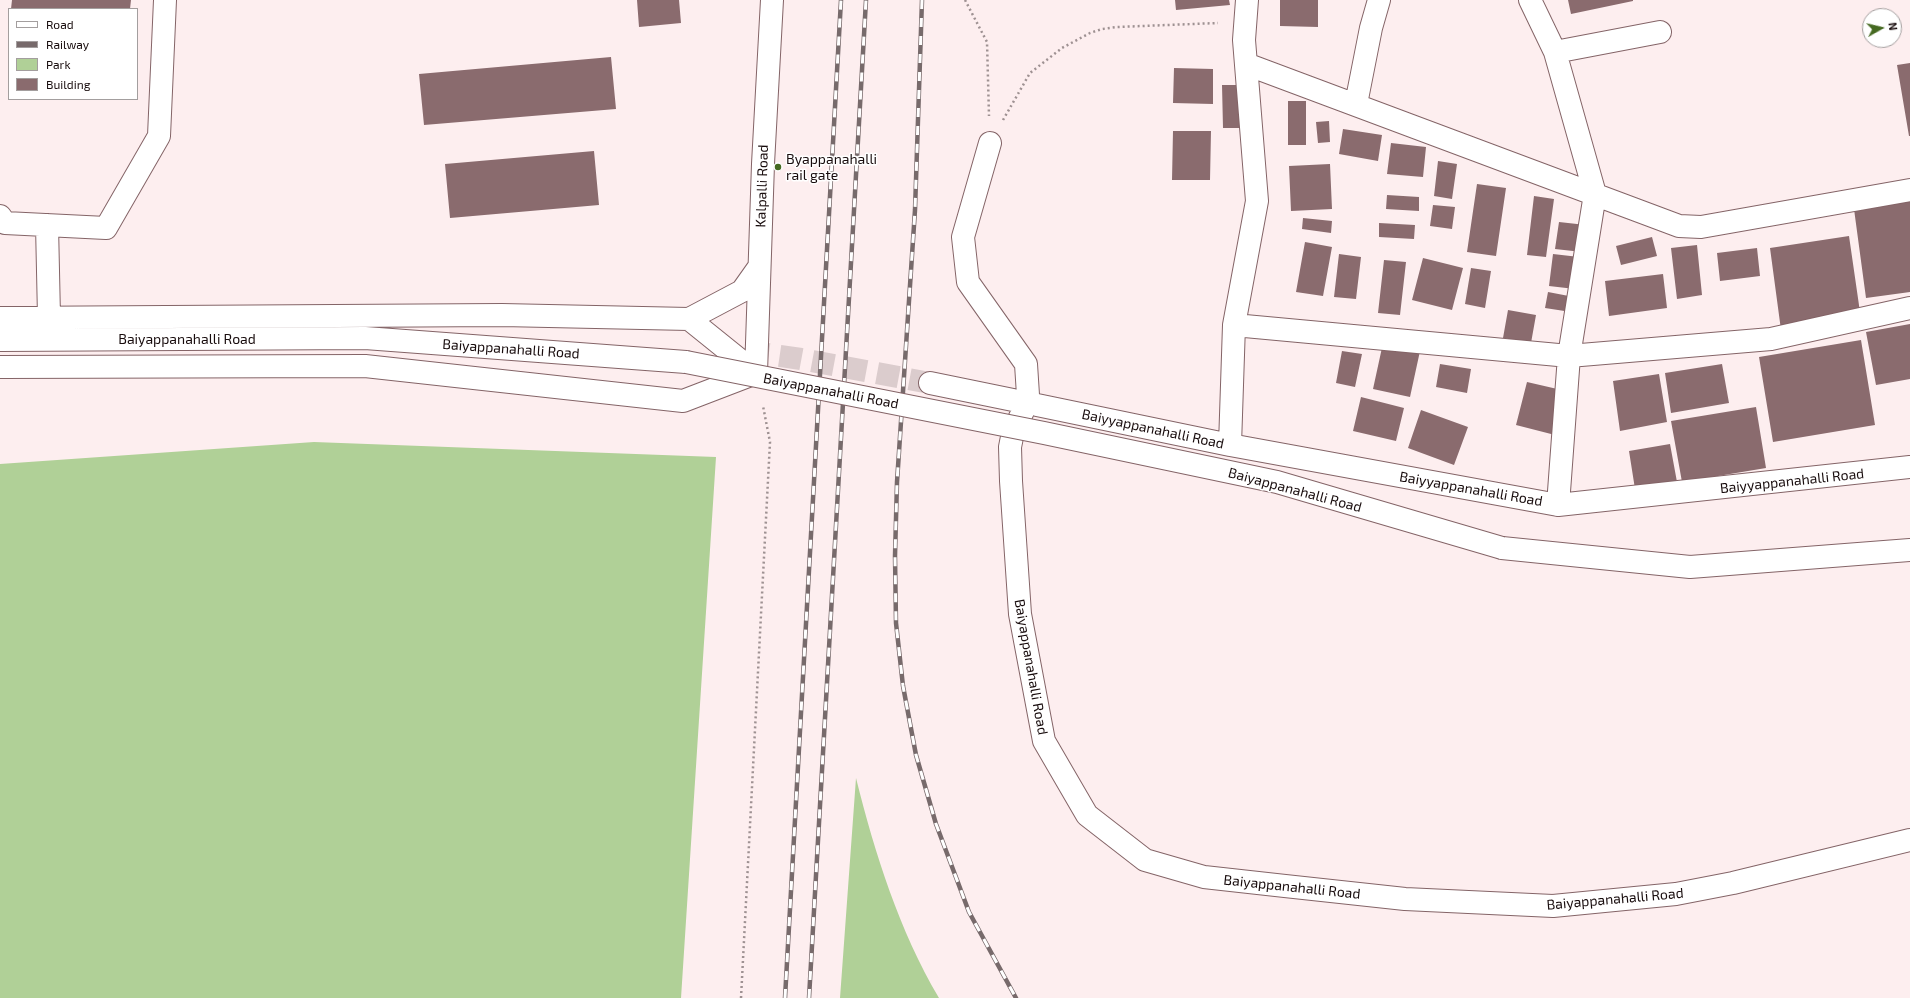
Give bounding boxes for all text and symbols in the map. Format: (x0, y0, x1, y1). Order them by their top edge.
legend (8, 8, 138, 100)
north arrow (1862, 8, 1902, 48)
text: Road (46, 17, 74, 31)
text: N (1886, 22, 1900, 31)
text: Railway (46, 37, 89, 51)
text: Park (46, 57, 71, 71)
text: Building (46, 77, 90, 91)
street label: Kalpalli Road (752, 144, 772, 228)
place label: Byappanahalli rail gate (786, 151, 877, 184)
marker: Byappanahalli rail gate (773, 162, 783, 172)
street label: Baiyappanahalli Road (118, 331, 256, 347)
street label: Baiyappanahalli Road (442, 336, 580, 362)
street label: Baiyappanahalli Road (762, 370, 900, 412)
street label: Baiyyappanahalli Road (1080, 406, 1226, 452)
street label: Baiyappanahalli Road (1226, 464, 1364, 516)
street label: Baiyyappanahalli Road (1719, 465, 1865, 497)
street label: Baiyyappanahalli Road (1398, 468, 1544, 510)
street label: Baiyappanahalli Road (1011, 598, 1051, 736)
street label: Baiyappanahalli Road (1223, 871, 1361, 903)
street label: Baiyappanahalli Road (1546, 885, 1684, 913)

